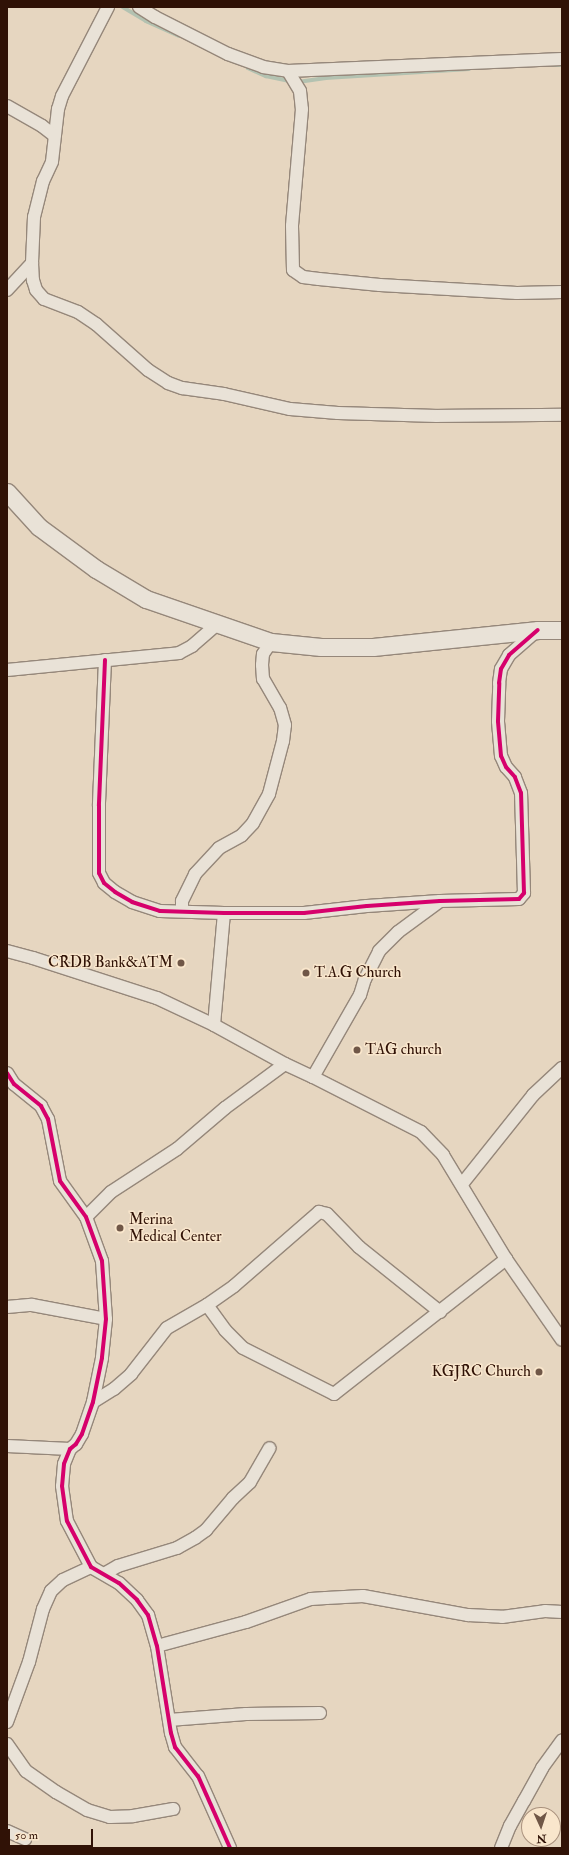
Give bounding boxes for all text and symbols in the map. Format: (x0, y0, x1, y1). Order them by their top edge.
place label: CRDB Bank&ATM (48, 954, 173, 972)
marker: CRDB Bank&ATM (176, 958, 186, 968)
place label: T.A.G Church (314, 964, 401, 982)
marker: T.A.G Church (301, 968, 311, 978)
place label: TAG church (365, 1041, 442, 1059)
marker: TAG church (352, 1045, 362, 1055)
place label: Merina Medical Center (129, 1210, 222, 1245)
marker: Merina Medical Center (114, 1222, 126, 1234)
place label: KGJRC Church (432, 1363, 531, 1381)
marker: KGJRC Church (534, 1367, 544, 1377)
north arrow (521, 1807, 561, 1847)
scale bar (10, 1821, 95, 1847)
text: 50 m (15, 1828, 38, 1843)
text: N (536, 1832, 547, 1845)

